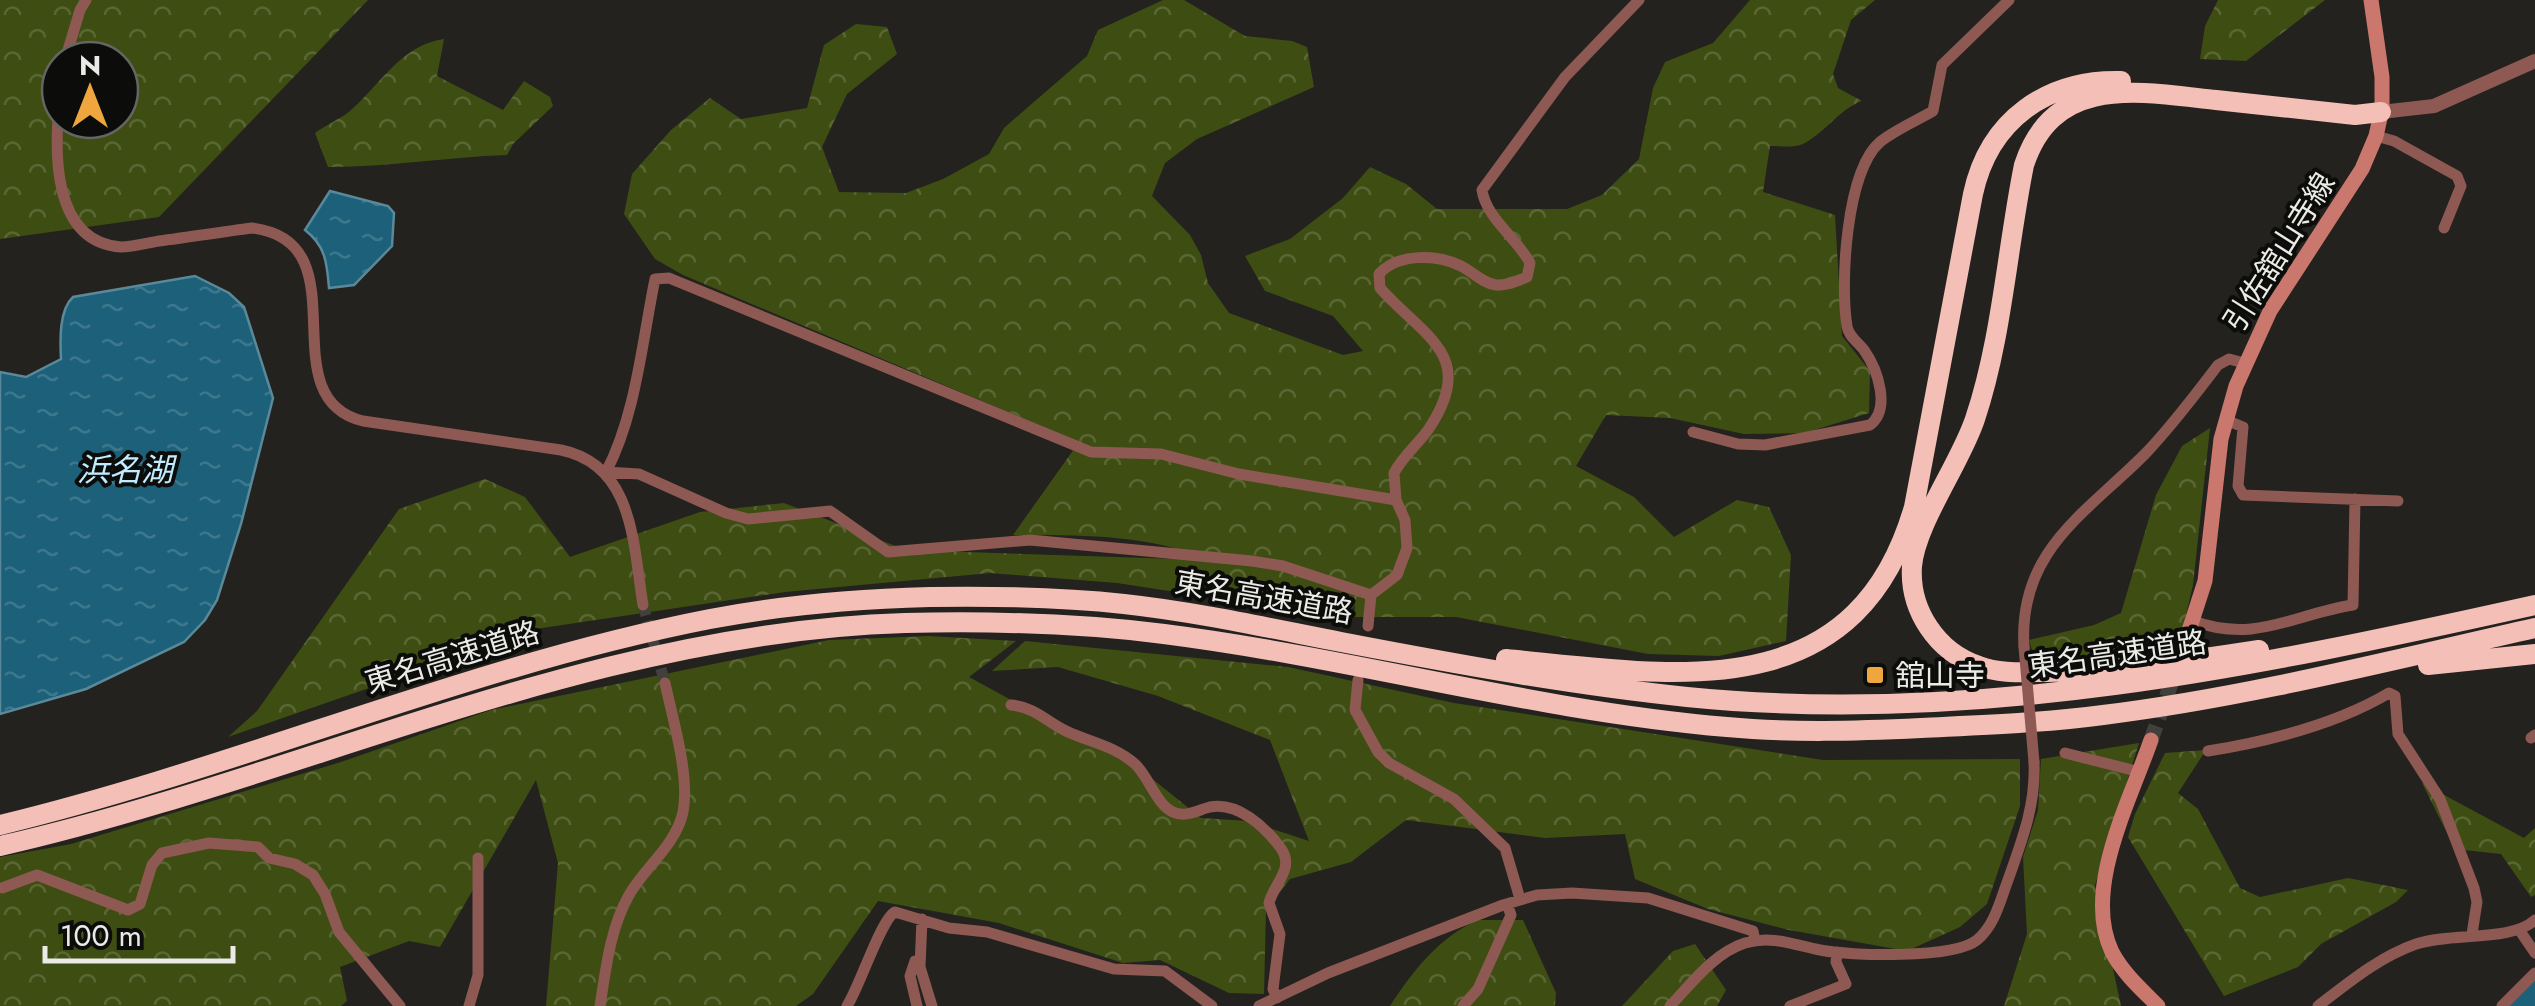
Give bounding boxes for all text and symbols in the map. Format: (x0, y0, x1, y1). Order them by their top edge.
north arrow (40, 40, 140, 140)
text: N (79, 45, 101, 86)
street label: 引佐舘山寺線 (2213, 164, 2345, 340)
water label: 浜名湖 (77, 447, 178, 493)
street label: 東名高速道路 (1172, 560, 1356, 634)
street label: 東名高速道路 (360, 610, 544, 704)
street label: 東名高速道路 (2025, 620, 2209, 688)
place label: 舘山寺 (1895, 654, 1985, 697)
marker: 舘山寺 (1864, 664, 1886, 686)
scale bar (45, 901, 232, 963)
text: 100 m (60, 914, 142, 957)

